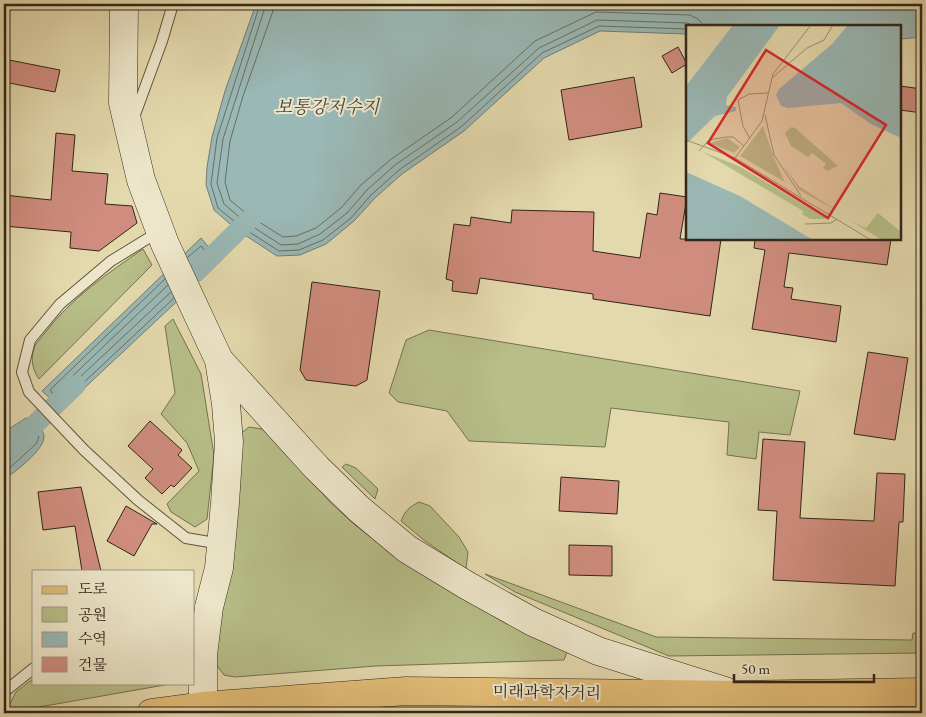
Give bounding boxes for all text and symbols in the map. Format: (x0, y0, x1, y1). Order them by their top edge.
inset map (686, 25, 901, 240)
water label: 보통강저수지 (275, 95, 381, 118)
legend (32, 570, 195, 684)
text: 도로 (78, 579, 107, 598)
text: 공원 (78, 605, 107, 624)
text: 수역 (78, 629, 107, 648)
scale bar (734, 652, 874, 684)
text: 건물 (78, 655, 107, 674)
text: 50 m (741, 659, 770, 678)
street label: 미래과학자거리 (493, 681, 601, 703)

